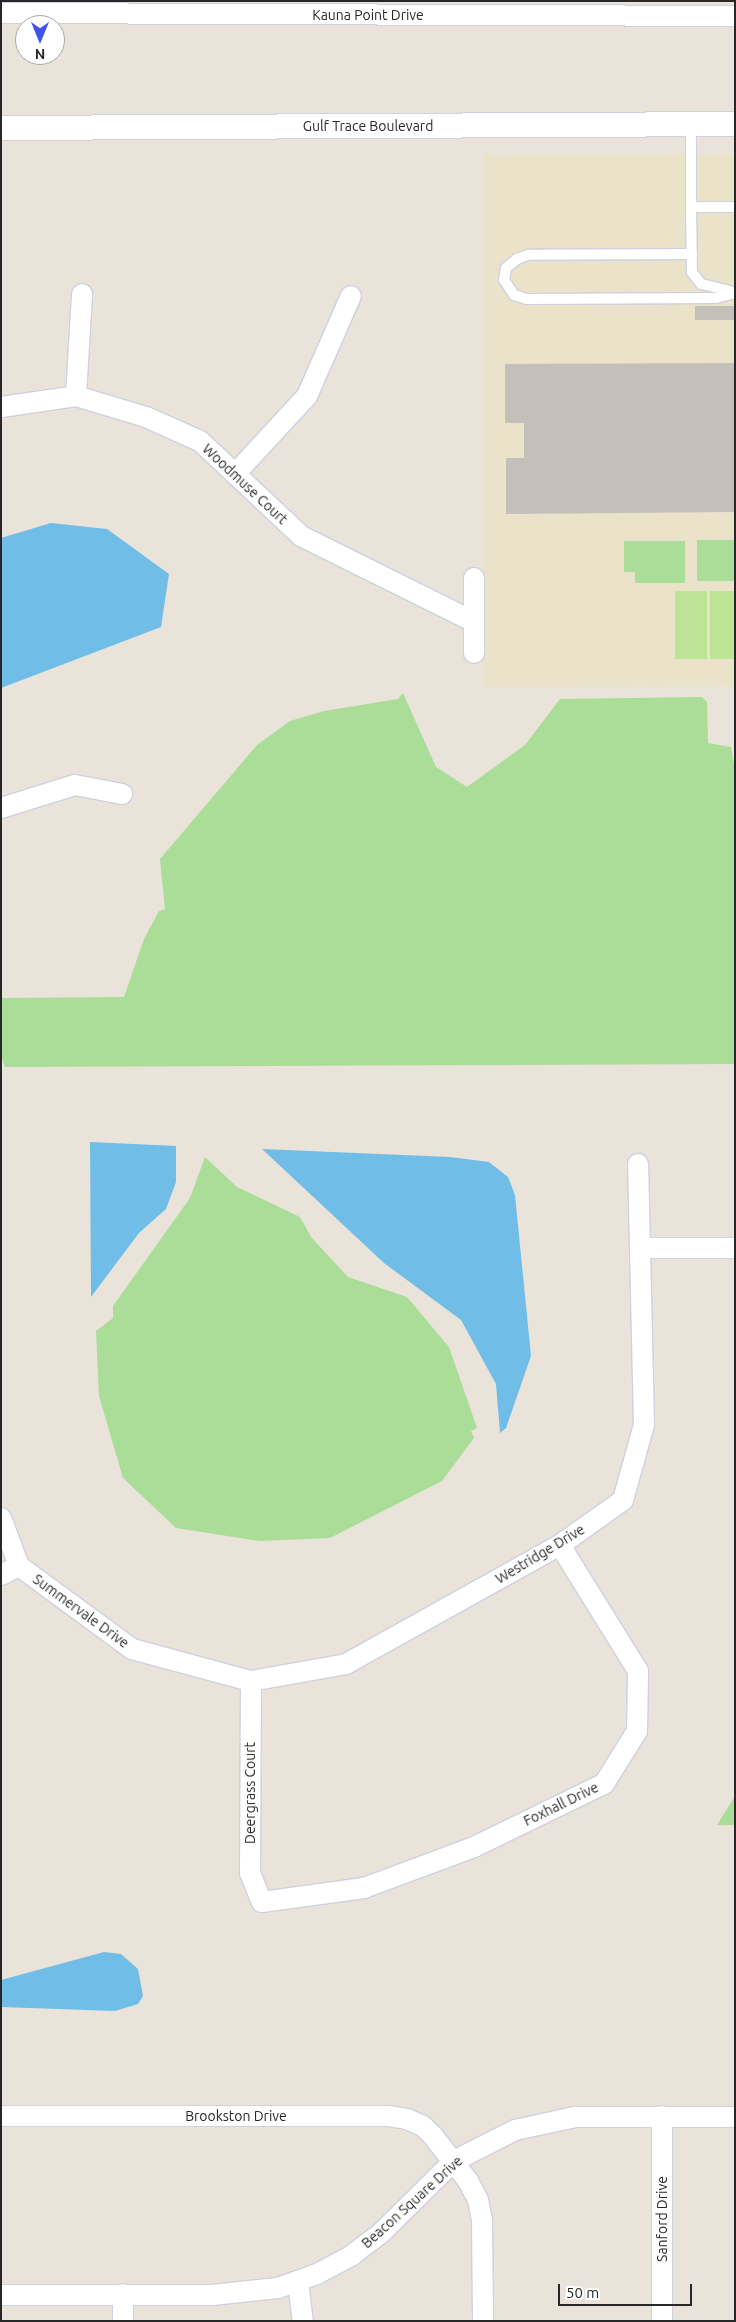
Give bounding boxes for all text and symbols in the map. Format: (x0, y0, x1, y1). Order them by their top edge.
street label: Kauna Point Drive (312, 7, 424, 23)
north arrow (15, 15, 65, 65)
text: N (35, 46, 45, 62)
street label: Gulf Trace Boulevard (303, 118, 433, 134)
street label: Woodmuse Court (199, 440, 291, 528)
street label: Westridge Drive (492, 1521, 588, 1587)
street label: Summervale Drive (30, 1571, 132, 1651)
street label: Deergrass Court (242, 1742, 258, 1844)
street label: Foxhall Drive (521, 1779, 601, 1829)
street label: Brookston Drive (185, 2108, 287, 2124)
street label: Beacon Square Drive (358, 2152, 466, 2252)
street label: Sanford Drive (654, 2176, 670, 2262)
scale bar (561, 2274, 695, 2306)
text: 50 m (566, 2284, 599, 2301)

